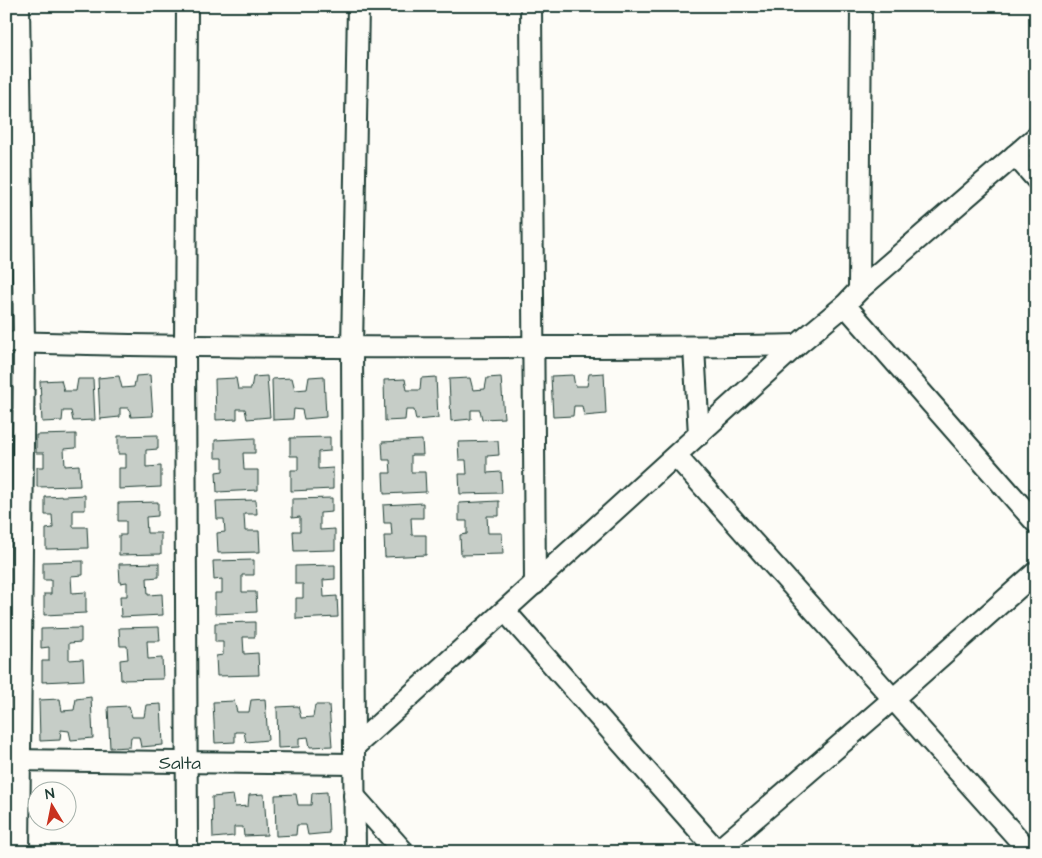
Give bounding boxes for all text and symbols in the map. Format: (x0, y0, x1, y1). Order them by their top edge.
street label: Salta (159, 750, 202, 777)
north arrow (28, 780, 78, 830)
text: N (44, 784, 56, 805)

